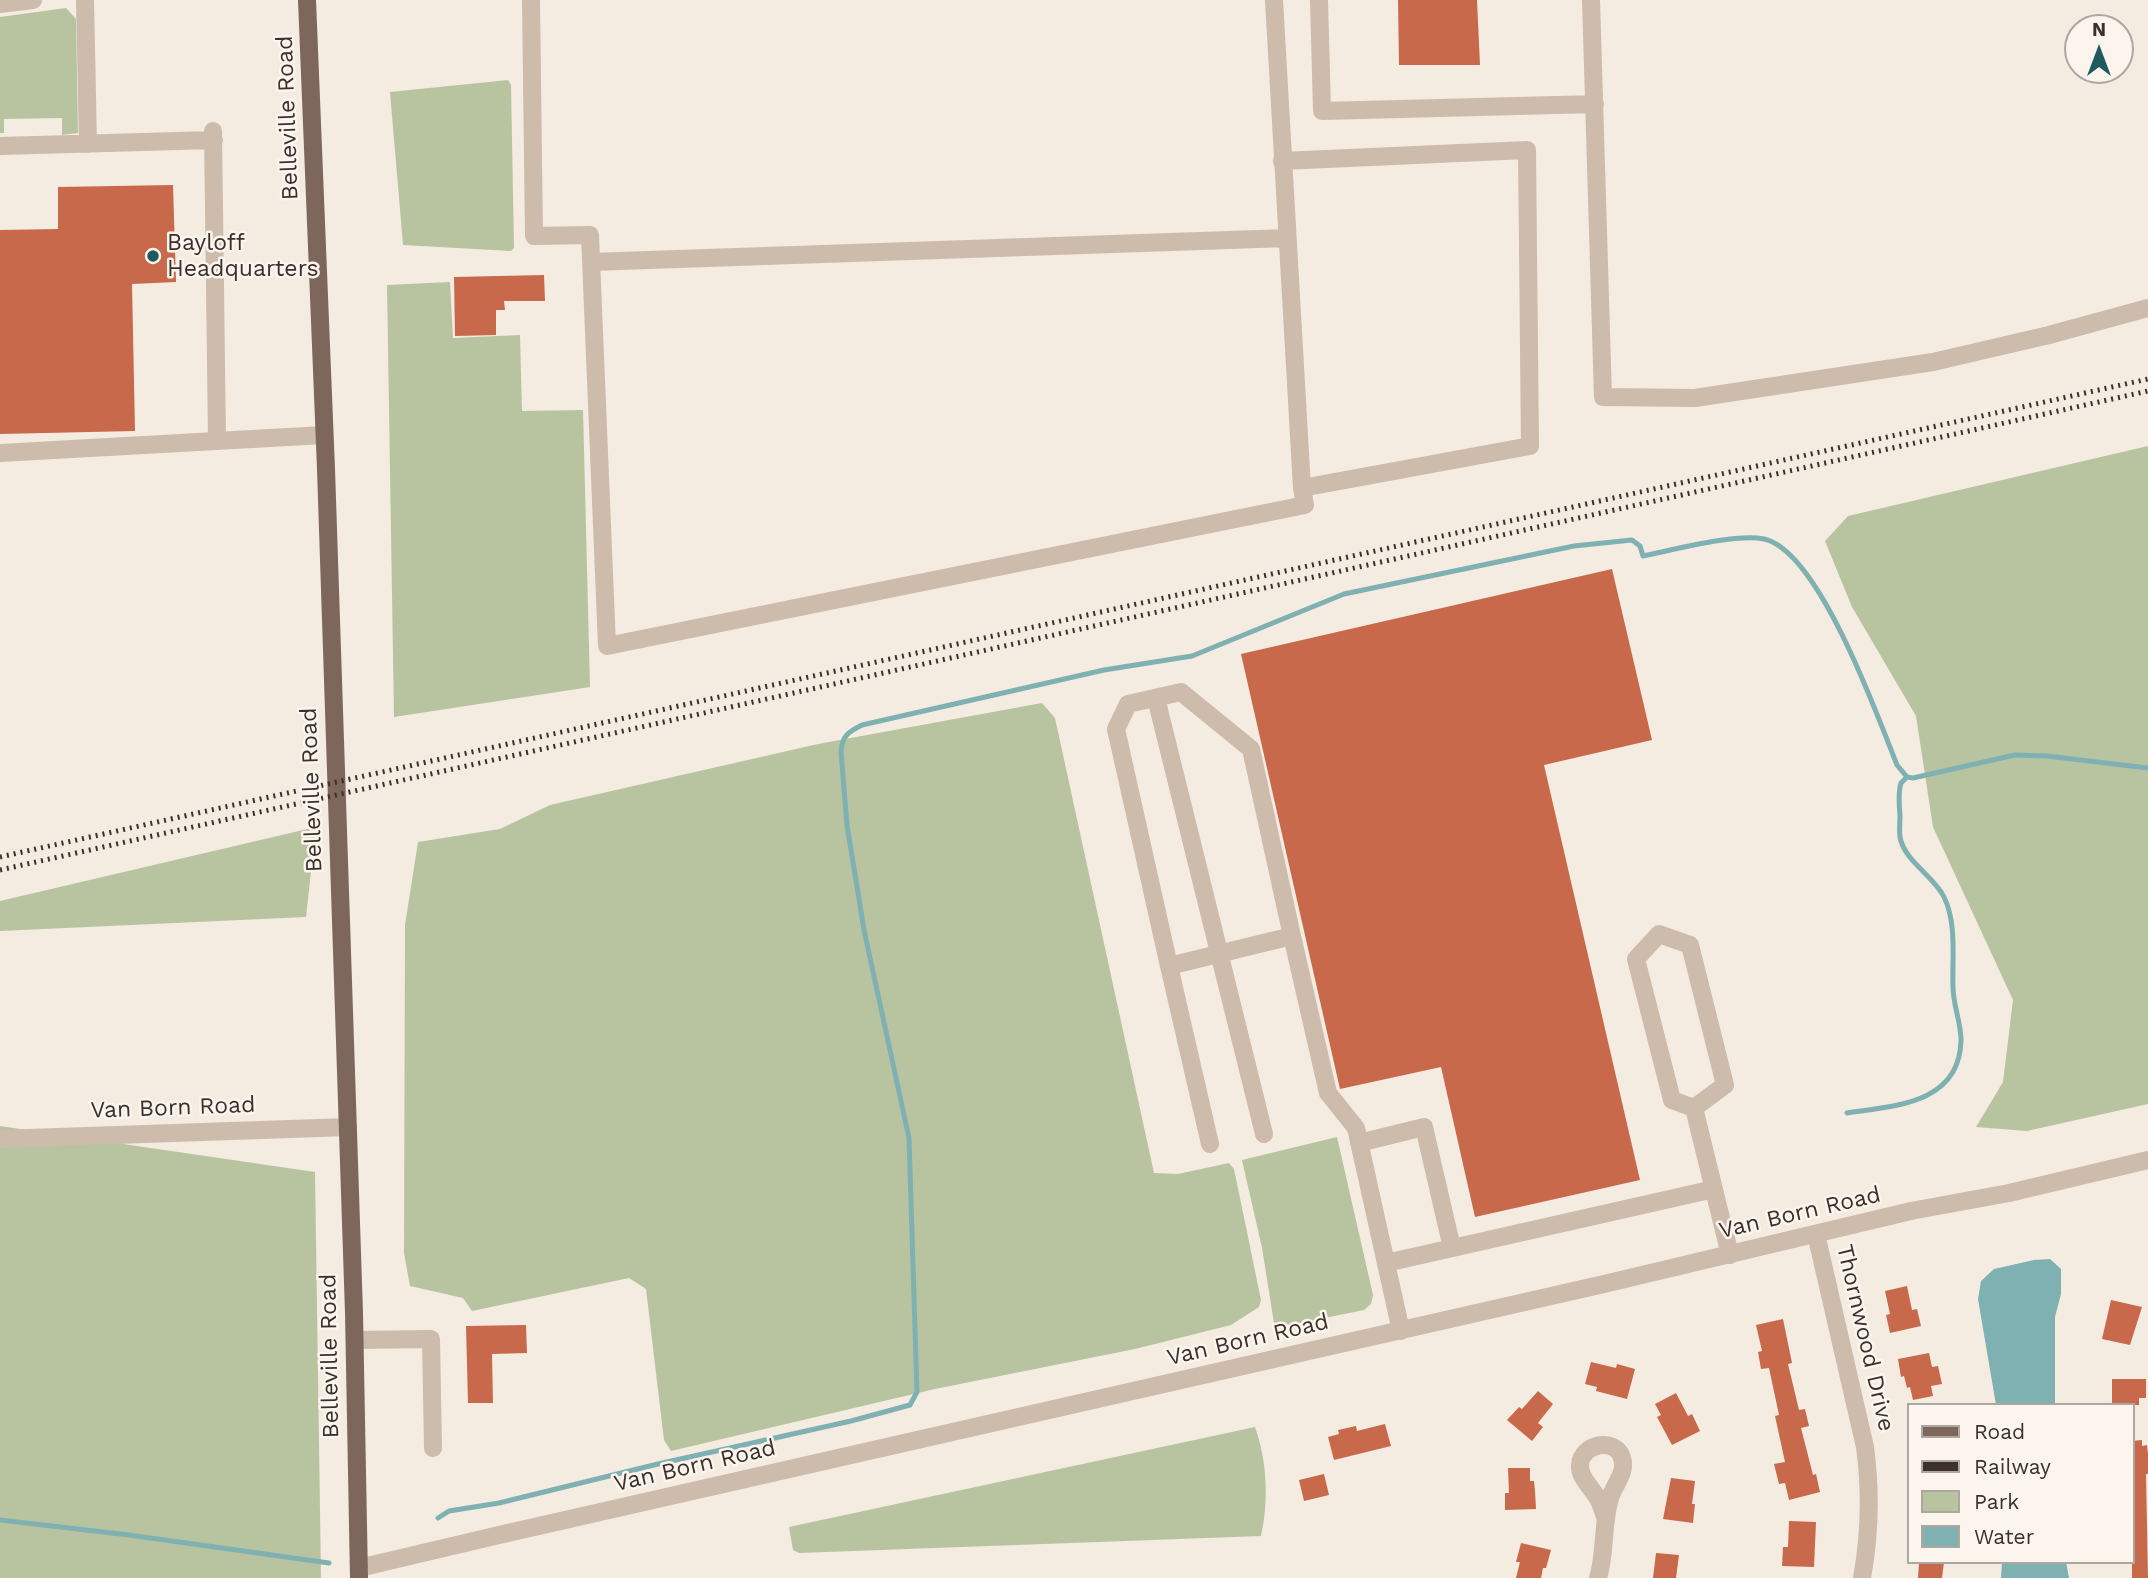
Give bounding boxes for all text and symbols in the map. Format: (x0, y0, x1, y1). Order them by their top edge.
north arrow (2064, 14, 2134, 84)
text: N (2092, 18, 2106, 41)
street label: Belleville Road (271, 35, 305, 201)
place label: Bayloff Headquarters (167, 229, 319, 283)
marker: Bayloff Headquarters (145, 248, 161, 264)
street label: Belleville Road (295, 707, 329, 873)
street label: Van Born Road (90, 1091, 256, 1125)
street label: Van Born Road (1716, 1181, 1884, 1245)
street label: Thornwood Drive (1830, 1242, 1900, 1434)
street label: Belleville Road (315, 1273, 345, 1439)
street label: Van Born Road (1164, 1308, 1332, 1372)
legend (1906, 1403, 2134, 1564)
text: Road (1974, 1419, 2025, 1444)
street label: Van Born Road (611, 1434, 779, 1498)
text: Railway (1974, 1454, 2051, 1479)
text: Park (1974, 1489, 2019, 1514)
text: Water (1974, 1524, 2034, 1549)

